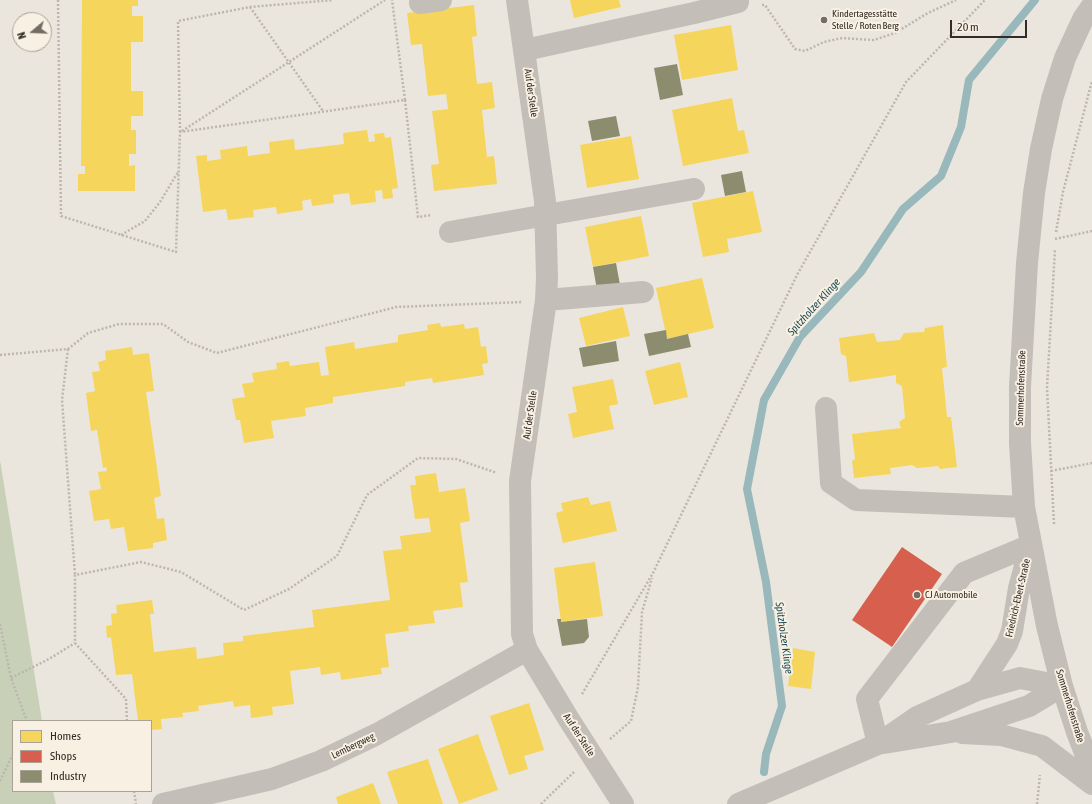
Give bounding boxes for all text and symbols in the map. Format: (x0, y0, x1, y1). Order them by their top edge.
place label: Kindertagesstätte Stelle / Roten Berg (832, 8, 899, 32)
north arrow (12, 12, 52, 52)
scale bar (952, 12, 1029, 38)
marker: Kindertagesstätte Stelle / Roten Berg (819, 15, 829, 25)
text: 20 m (957, 20, 979, 34)
text: N (15, 31, 28, 41)
street label: Auf der Stelle (522, 68, 540, 118)
water label: Spitzholzer Klinge (785, 276, 843, 338)
street label: Sommerhofenstraße (1014, 350, 1028, 426)
street label: Auf der Stelle (521, 390, 539, 440)
street label: Friedrich-Ebert-Straße (1003, 558, 1033, 638)
place label: CJ Automobile (925, 589, 977, 601)
marker: CJ Automobile (912, 590, 922, 600)
water label: Spitzholzer Klinge (772, 601, 796, 675)
street label: Sommerhofenstraße (1053, 668, 1087, 744)
street label: Auf der Stelle (561, 711, 597, 759)
legend (12, 720, 152, 792)
text: Homes (50, 729, 81, 743)
street label: Lembergweg (329, 730, 377, 762)
text: Shops (50, 749, 76, 763)
text: Industry (50, 769, 87, 783)

